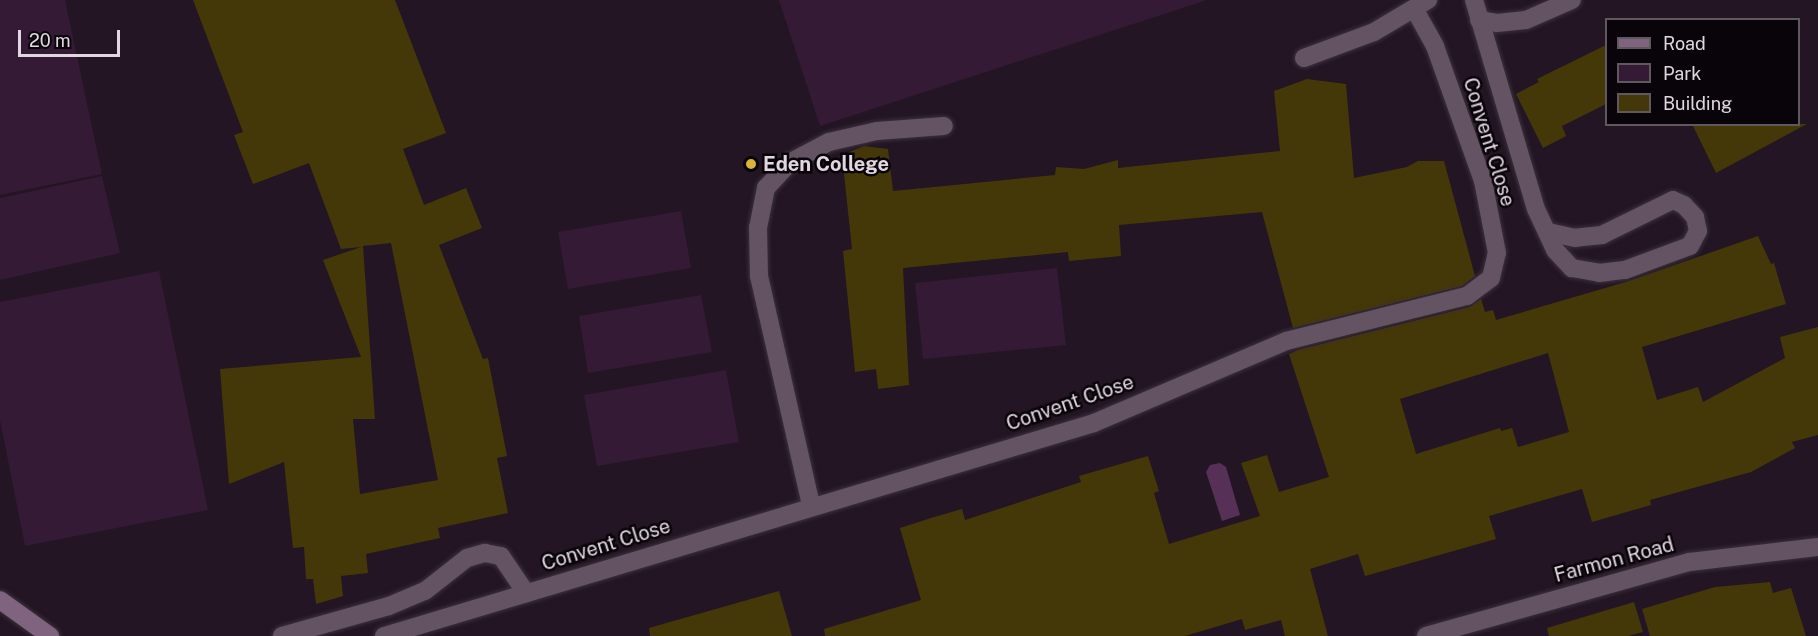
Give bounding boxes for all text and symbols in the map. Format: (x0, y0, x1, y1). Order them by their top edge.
scale bar (21, 18, 123, 56)
legend (1605, 18, 1800, 126)
text: 20 m (29, 30, 71, 51)
text: Road (1663, 33, 1706, 54)
text: Park (1663, 63, 1701, 84)
street label: Convent Close (1458, 75, 1520, 209)
text: Building (1663, 93, 1732, 114)
place label: Eden College (763, 152, 889, 176)
marker: Eden College (744, 157, 758, 171)
street label: Convent Close (1003, 370, 1137, 436)
street label: Convent Close (539, 514, 673, 576)
street label: Farmon Road (1552, 533, 1676, 587)

